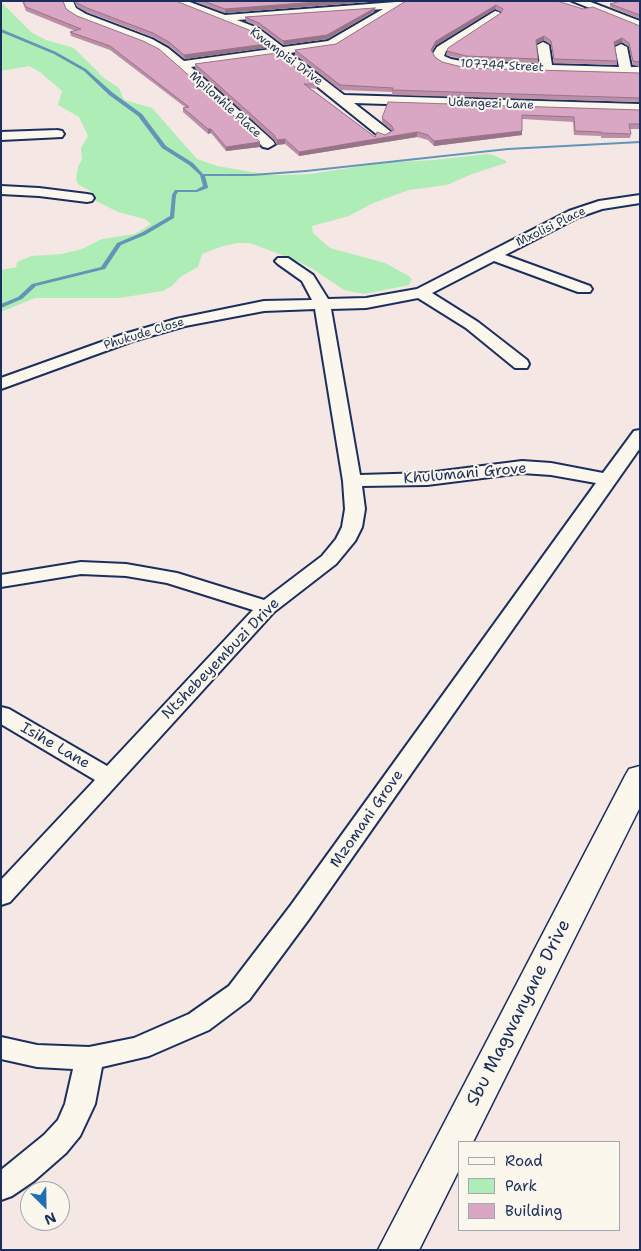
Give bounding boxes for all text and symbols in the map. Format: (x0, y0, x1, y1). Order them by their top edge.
street label: Kwampisi Drive (247, 25, 325, 89)
street label: 107744 Street (460, 57, 544, 75)
street label: Mpilonhle Place (186, 69, 264, 141)
street label: Udengezi Lane (448, 95, 534, 113)
street label: Mxolisi Place (514, 204, 588, 250)
street label: Phukude Close (102, 315, 186, 353)
street label: Khulumani Grove (403, 460, 527, 488)
street label: Ntshebeyembuzi Drive (158, 595, 284, 723)
street label: Isihe Lane (17, 719, 93, 773)
street label: Mzomani Grove (327, 767, 407, 871)
street label: Sbu Magwanyane Drive (463, 916, 575, 1110)
legend (458, 1141, 621, 1231)
text: Road (505, 1151, 543, 1171)
text: Park (505, 1176, 537, 1196)
north arrow (20, 1181, 70, 1231)
text: Building (505, 1201, 562, 1221)
text: N (42, 1208, 59, 1229)

